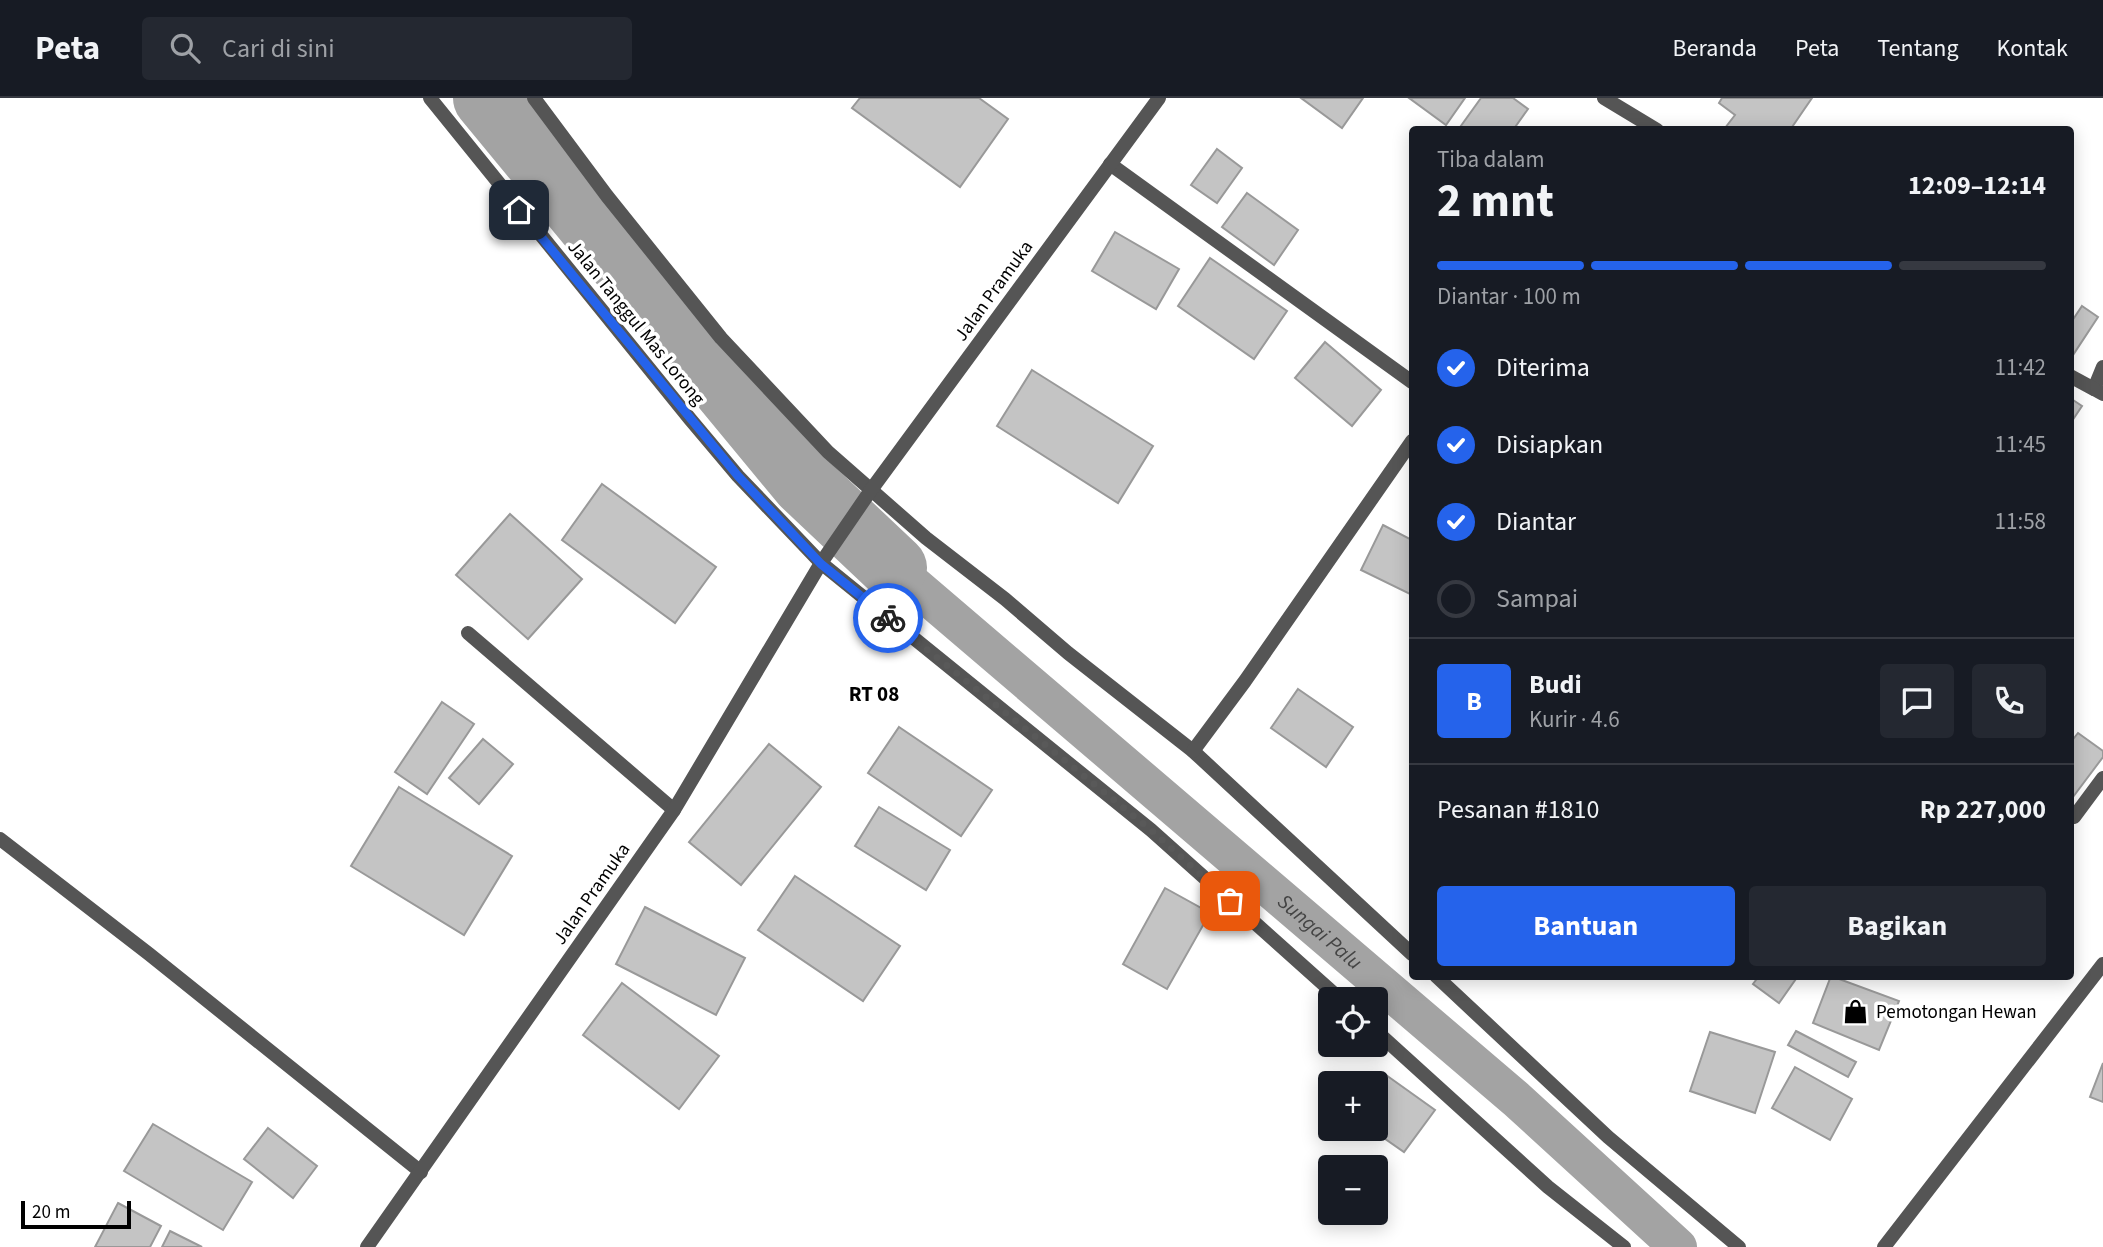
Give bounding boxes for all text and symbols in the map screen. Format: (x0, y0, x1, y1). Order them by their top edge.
search box (142, 17, 632, 80)
text: Peta (35, 25, 100, 72)
icon: search (166, 29, 204, 67)
text: Cari di sini (222, 30, 335, 67)
text: Beranda (1673, 31, 1757, 66)
text: Peta (1795, 31, 1839, 66)
text: Tentang (1877, 31, 1959, 66)
text: Kontak (1997, 31, 2068, 66)
text: Tiba dalam (1437, 143, 1544, 176)
text: 12:09–12:14 (1908, 167, 2046, 204)
text: 2 mnt (1437, 169, 1554, 234)
pin (489, 180, 549, 240)
icon: home (500, 191, 538, 229)
street label: Jalan Tanggul Mas Lorong (561, 235, 711, 412)
street label: Jalan Pramuka (948, 235, 1040, 347)
text: Diantar · 100 m (1437, 280, 1581, 313)
icon: check (1437, 349, 1475, 387)
text: Diterima (1496, 349, 1590, 386)
text: 11:42 (1995, 351, 2046, 384)
icon: check (1437, 426, 1475, 464)
text: Disiapkan (1496, 426, 1603, 463)
text: 11:45 (1995, 428, 2046, 461)
icon: check (1437, 503, 1475, 541)
text: Diantar (1496, 503, 1576, 540)
text: 11:58 (1995, 505, 2046, 538)
text: Sampai (1496, 580, 1578, 617)
courier (853, 583, 923, 653)
icon: bike (869, 599, 907, 637)
button: chat (1880, 664, 1954, 738)
button: phone (1972, 664, 2046, 738)
text: Budi (1529, 666, 1582, 703)
district label: RT 08 (849, 679, 899, 709)
text: B (1466, 683, 1482, 720)
text: Kurir · 4.6 (1529, 703, 1620, 736)
text: Pesanan #1810 (1437, 791, 1599, 828)
text: Rp 227,000 (1920, 791, 2046, 828)
street label: Jalan Pramuka (547, 838, 637, 950)
pin (1200, 871, 1260, 931)
icon: bag (1211, 882, 1249, 920)
button: Bantuan (1437, 886, 1735, 966)
button: Bagikan (1749, 886, 2046, 966)
water label: Sungai Palu (1271, 887, 1369, 976)
map controls (1318, 987, 1388, 1225)
button: locate (1318, 987, 1388, 1057)
shop icon: Pemotongan Hewan (1842, 998, 1870, 1026)
place label: Pemotongan Hewan (1876, 999, 2037, 1026)
button: + (1318, 1071, 1388, 1141)
button: − (1318, 1155, 1388, 1225)
scale bar (21, 1198, 131, 1230)
text: 20 m (32, 1199, 70, 1226)

